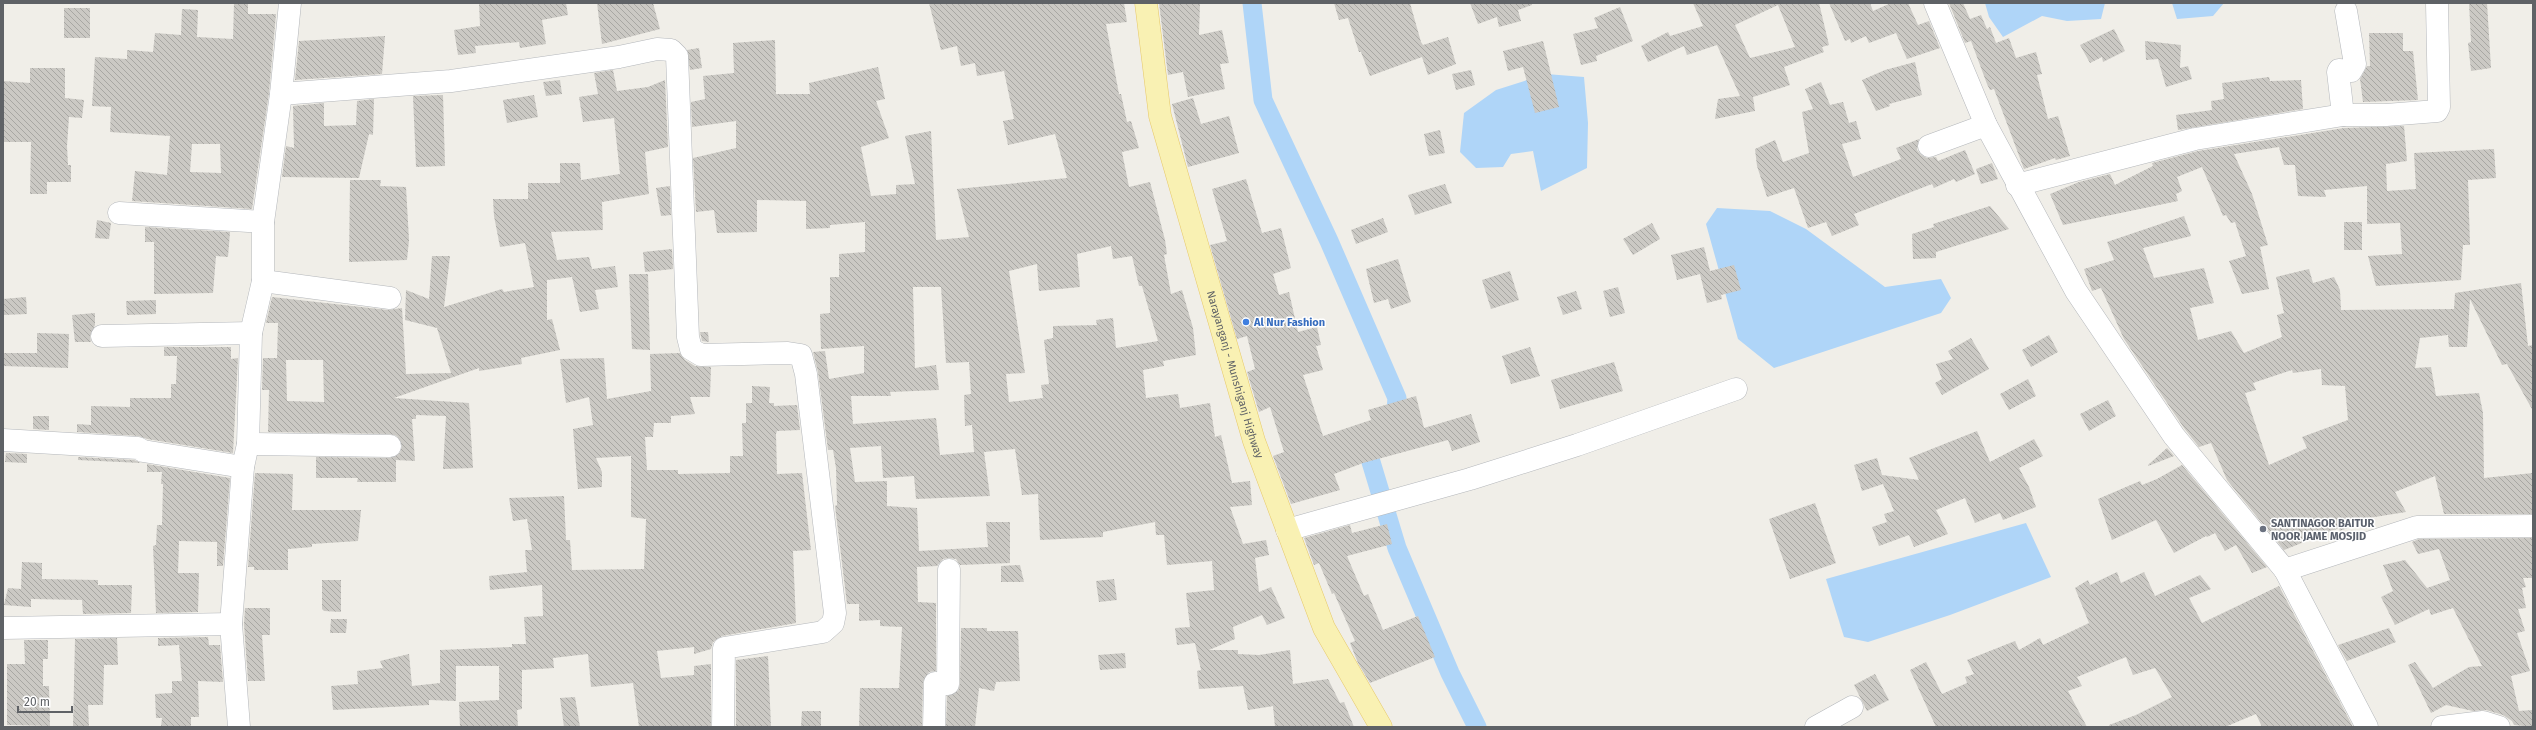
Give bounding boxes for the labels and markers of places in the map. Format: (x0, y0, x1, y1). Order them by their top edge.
place label: Al Nur Fashion (1253, 316, 1325, 329)
marker: Al Nur Fashion (1241, 317, 1251, 327)
place label: SANTINAGOR BAITUR NOOR JAME MOSJID (2271, 517, 2374, 543)
marker: SANTINAGOR BAITUR NOOR JAME MOSJID (2258, 524, 2268, 534)

